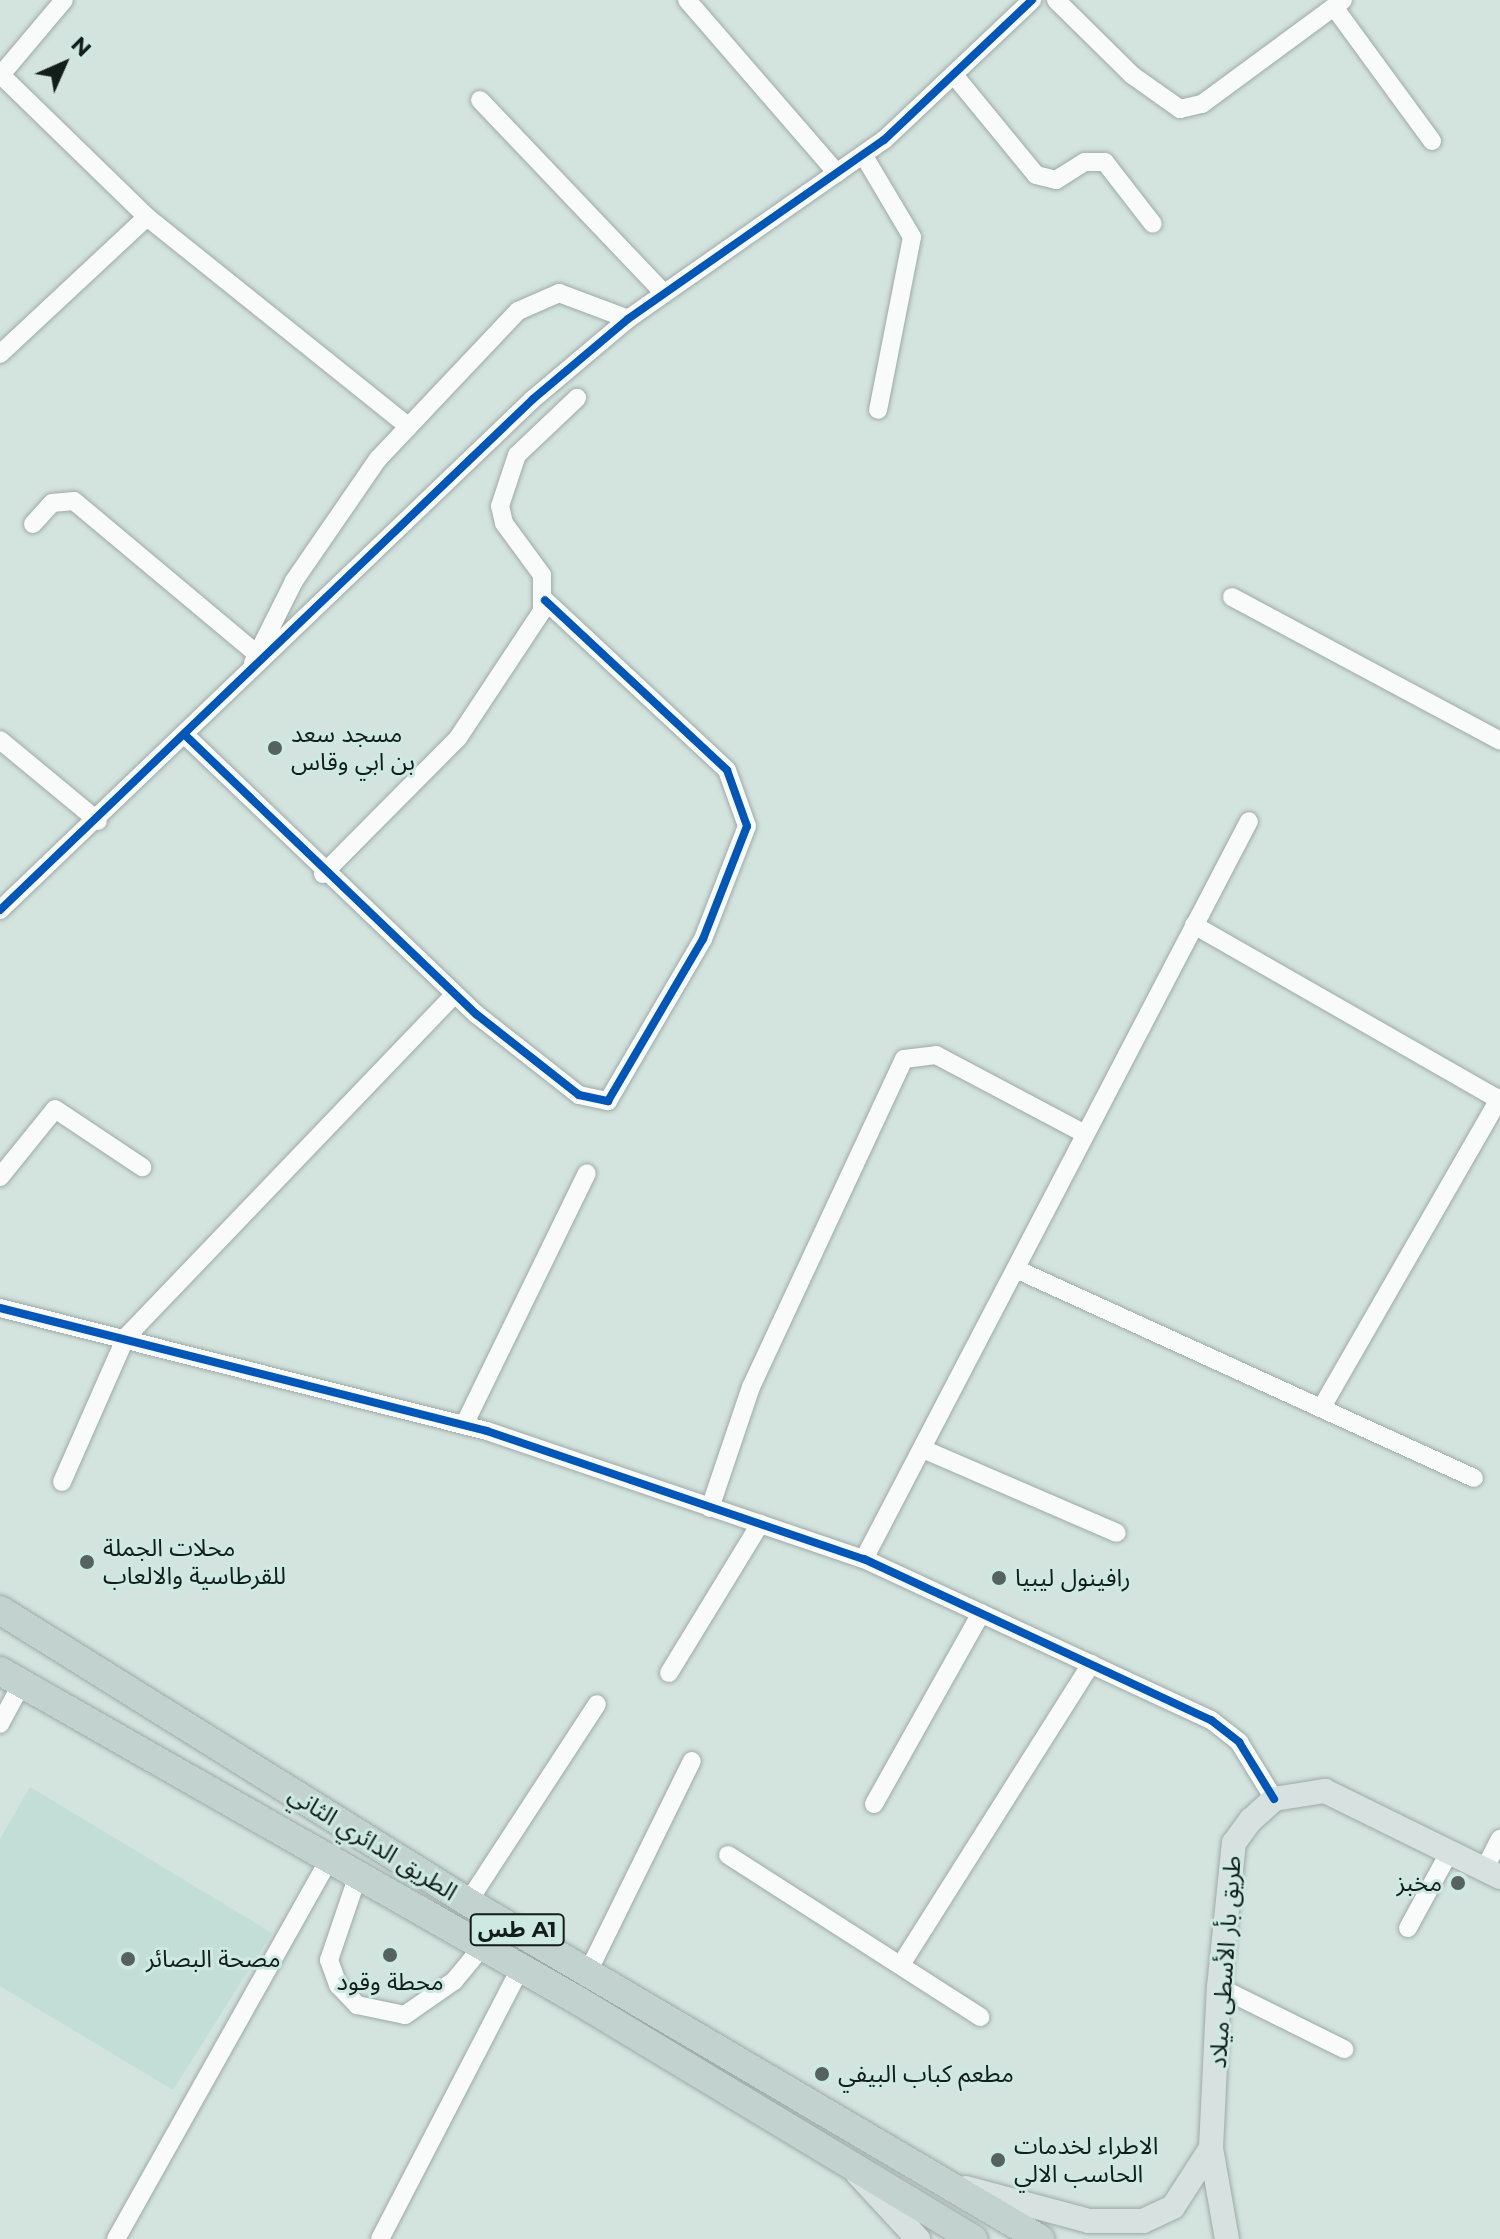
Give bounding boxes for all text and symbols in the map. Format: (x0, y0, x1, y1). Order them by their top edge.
north arrow (24, 24, 104, 104)
text: N (65, 31, 97, 63)
place label: مسجد سعد بن ابي وقاس (291, 720, 415, 776)
marker: مسجد سعد بن ابي وقاس (266, 739, 284, 757)
place label: محلات الجملة للقرطاسية والالعاب (103, 1534, 286, 1590)
marker: محلات الجملة للقرطاسية والالعاب (78, 1553, 96, 1571)
place label: رافينول ليبيا (1015, 1564, 1130, 1592)
marker: رافينول ليبيا (990, 1569, 1008, 1587)
street label: الطريق الدائري الثاني (283, 1780, 463, 1906)
street label: طريق بأر الأسطى ميلاد (1203, 1855, 1247, 2069)
place label: مخبز (1396, 1869, 1442, 1897)
marker: مخبز (1449, 1874, 1467, 1892)
road number: طس A1 (469, 1912, 565, 1948)
place label: مصحة البصائر (146, 1945, 281, 1973)
marker: محطة وقود (381, 1946, 399, 1964)
marker: مصحة البصائر (117, 1948, 139, 1970)
place label: محطة وقود (336, 1968, 444, 1996)
place label: مطعم كباب البيفي (838, 2060, 1014, 2088)
marker: مطعم كباب البيفي (813, 2065, 831, 2083)
place label: الاطراء لخدمات الحاسب الالي (1014, 2132, 1158, 2188)
marker: الاطراء لخدمات الحاسب الالي (989, 2151, 1007, 2169)

